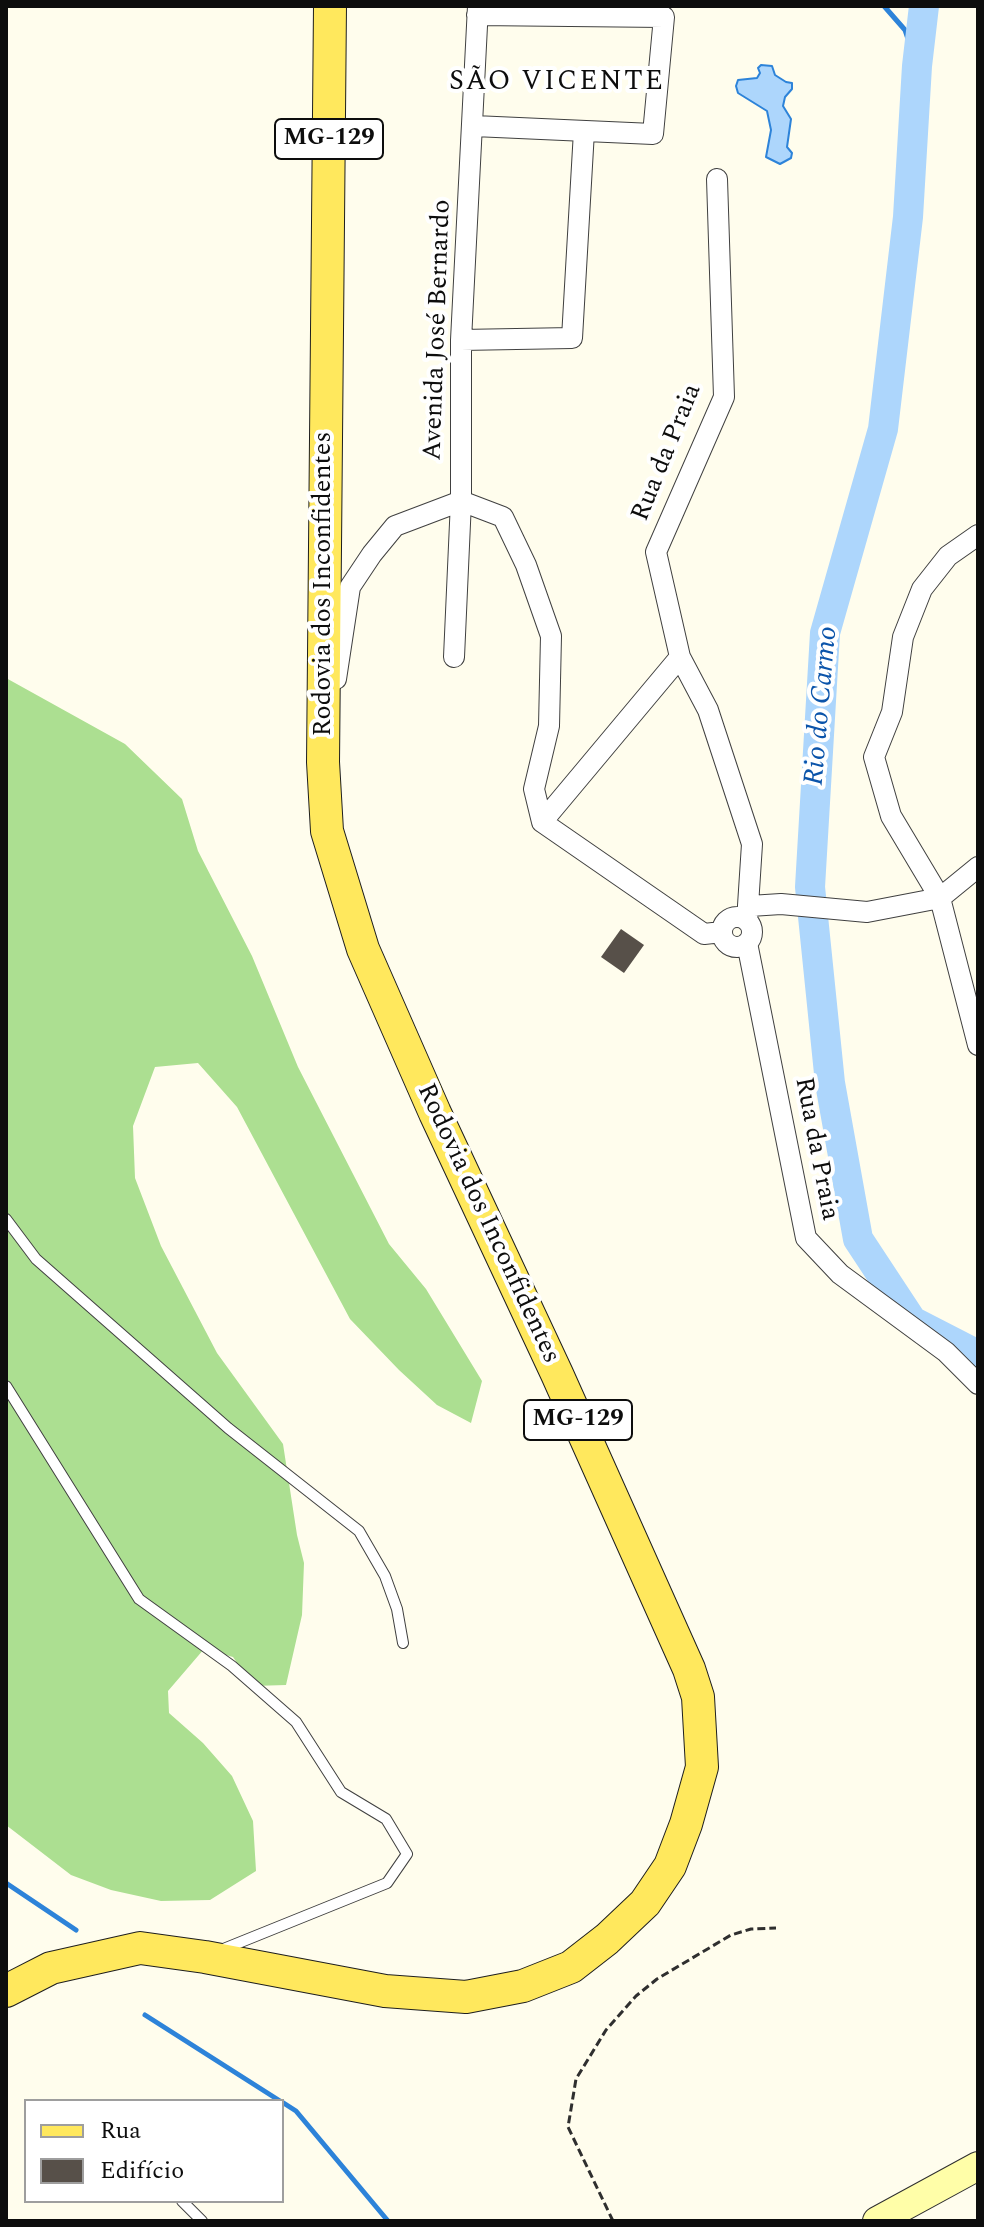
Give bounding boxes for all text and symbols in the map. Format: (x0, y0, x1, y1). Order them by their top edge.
district label: SÃO VICENTE (449, 67, 665, 101)
road number: MG-129 (275, 119, 383, 159)
street label: Avenida José Bernardo (419, 199, 459, 461)
street label: Rua da Praia (626, 380, 710, 526)
street label: Rodovia dos Inconfidentes (309, 431, 341, 737)
water label: Rio do Carmo (799, 625, 847, 787)
street label: Rua da Praia (786, 1075, 844, 1223)
street label: Rodovia dos Inconfidentes (408, 1079, 566, 1369)
road number: MG-129 (524, 1400, 632, 1440)
legend (24, 2099, 284, 2203)
text: Rua (100, 2113, 141, 2149)
text: Edifício (100, 2153, 184, 2189)

